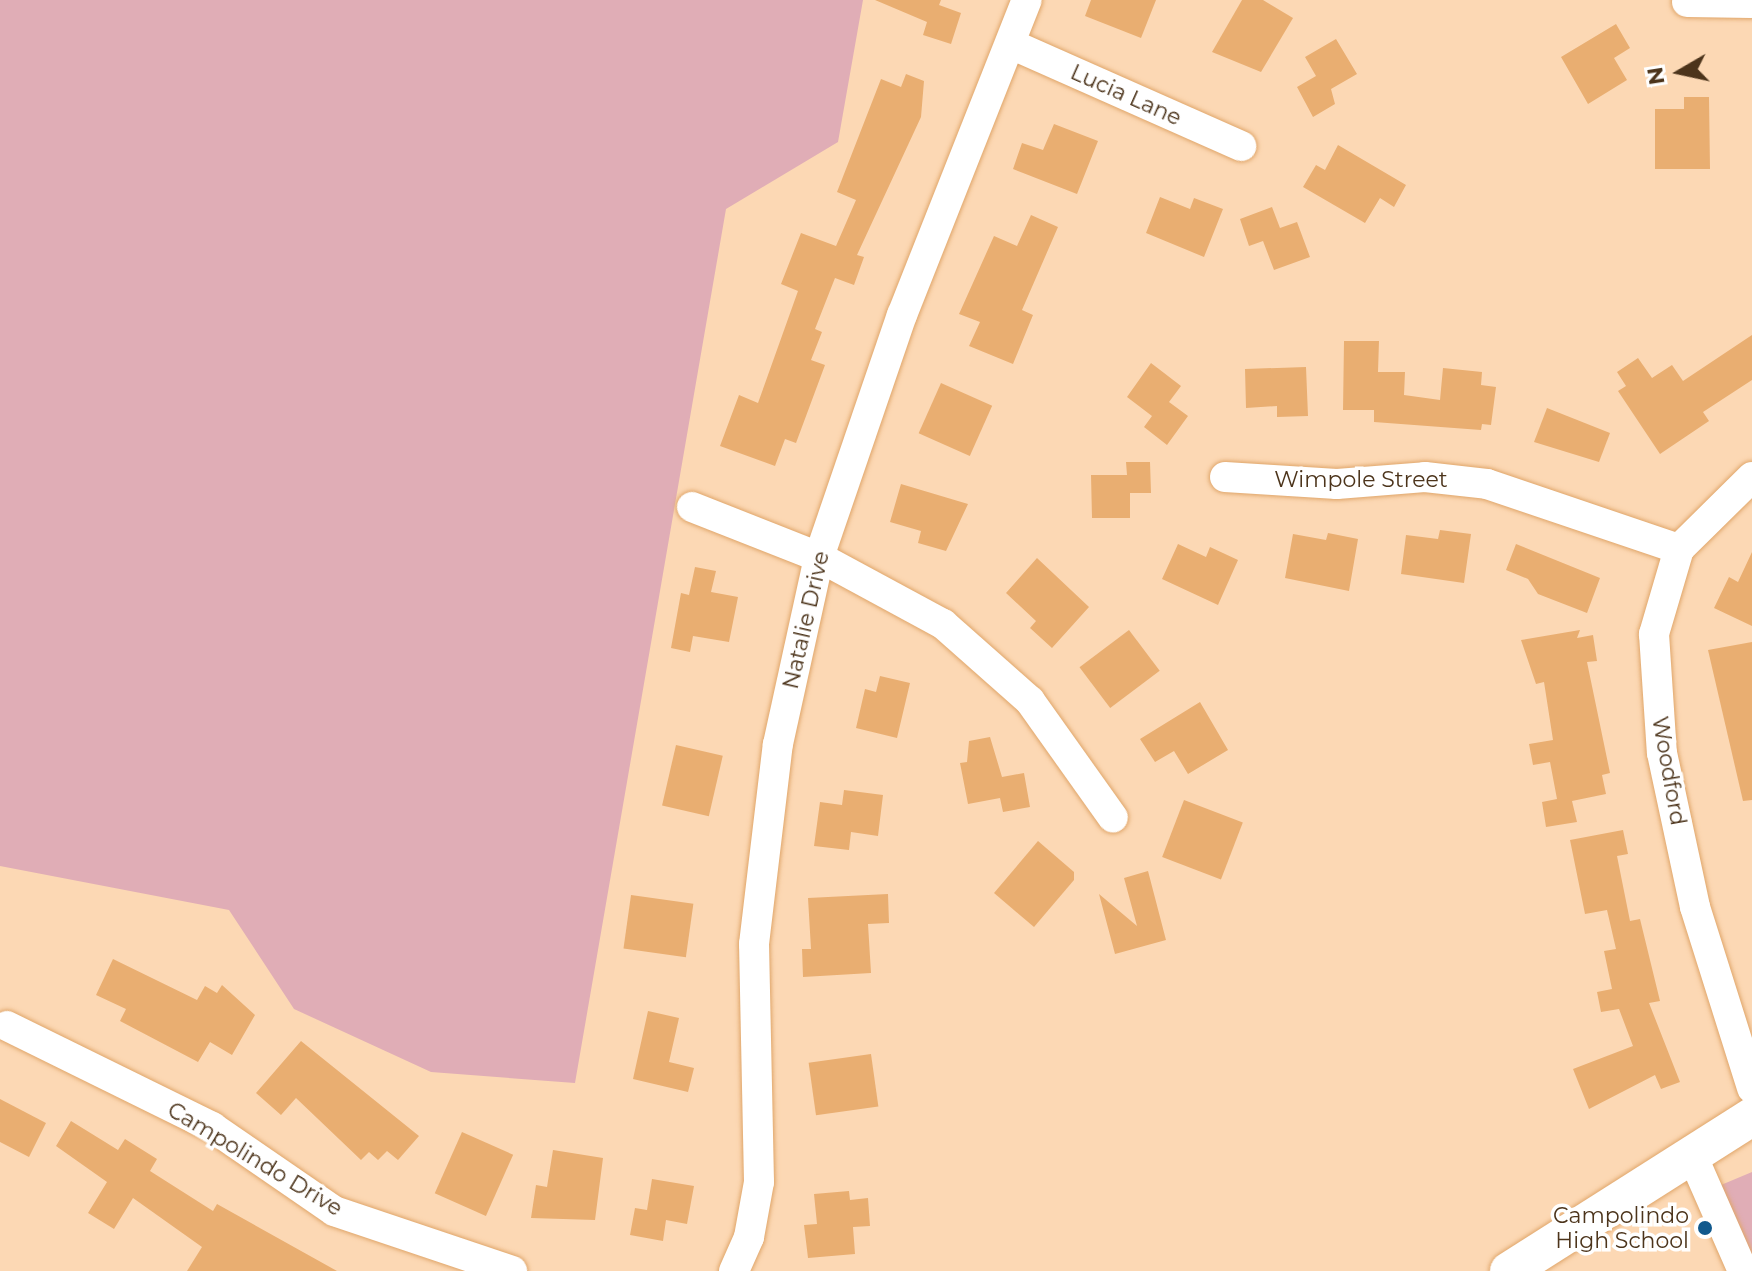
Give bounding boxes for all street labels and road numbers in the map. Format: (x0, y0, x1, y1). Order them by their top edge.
street label: Lucia Lane (1066, 59, 1186, 131)
street label: Wimpole Street (1274, 467, 1448, 493)
street label: Natalie Drive (777, 548, 835, 692)
street label: Woodford (1646, 714, 1692, 828)
street label: Campolindo Drive (163, 1096, 347, 1222)

